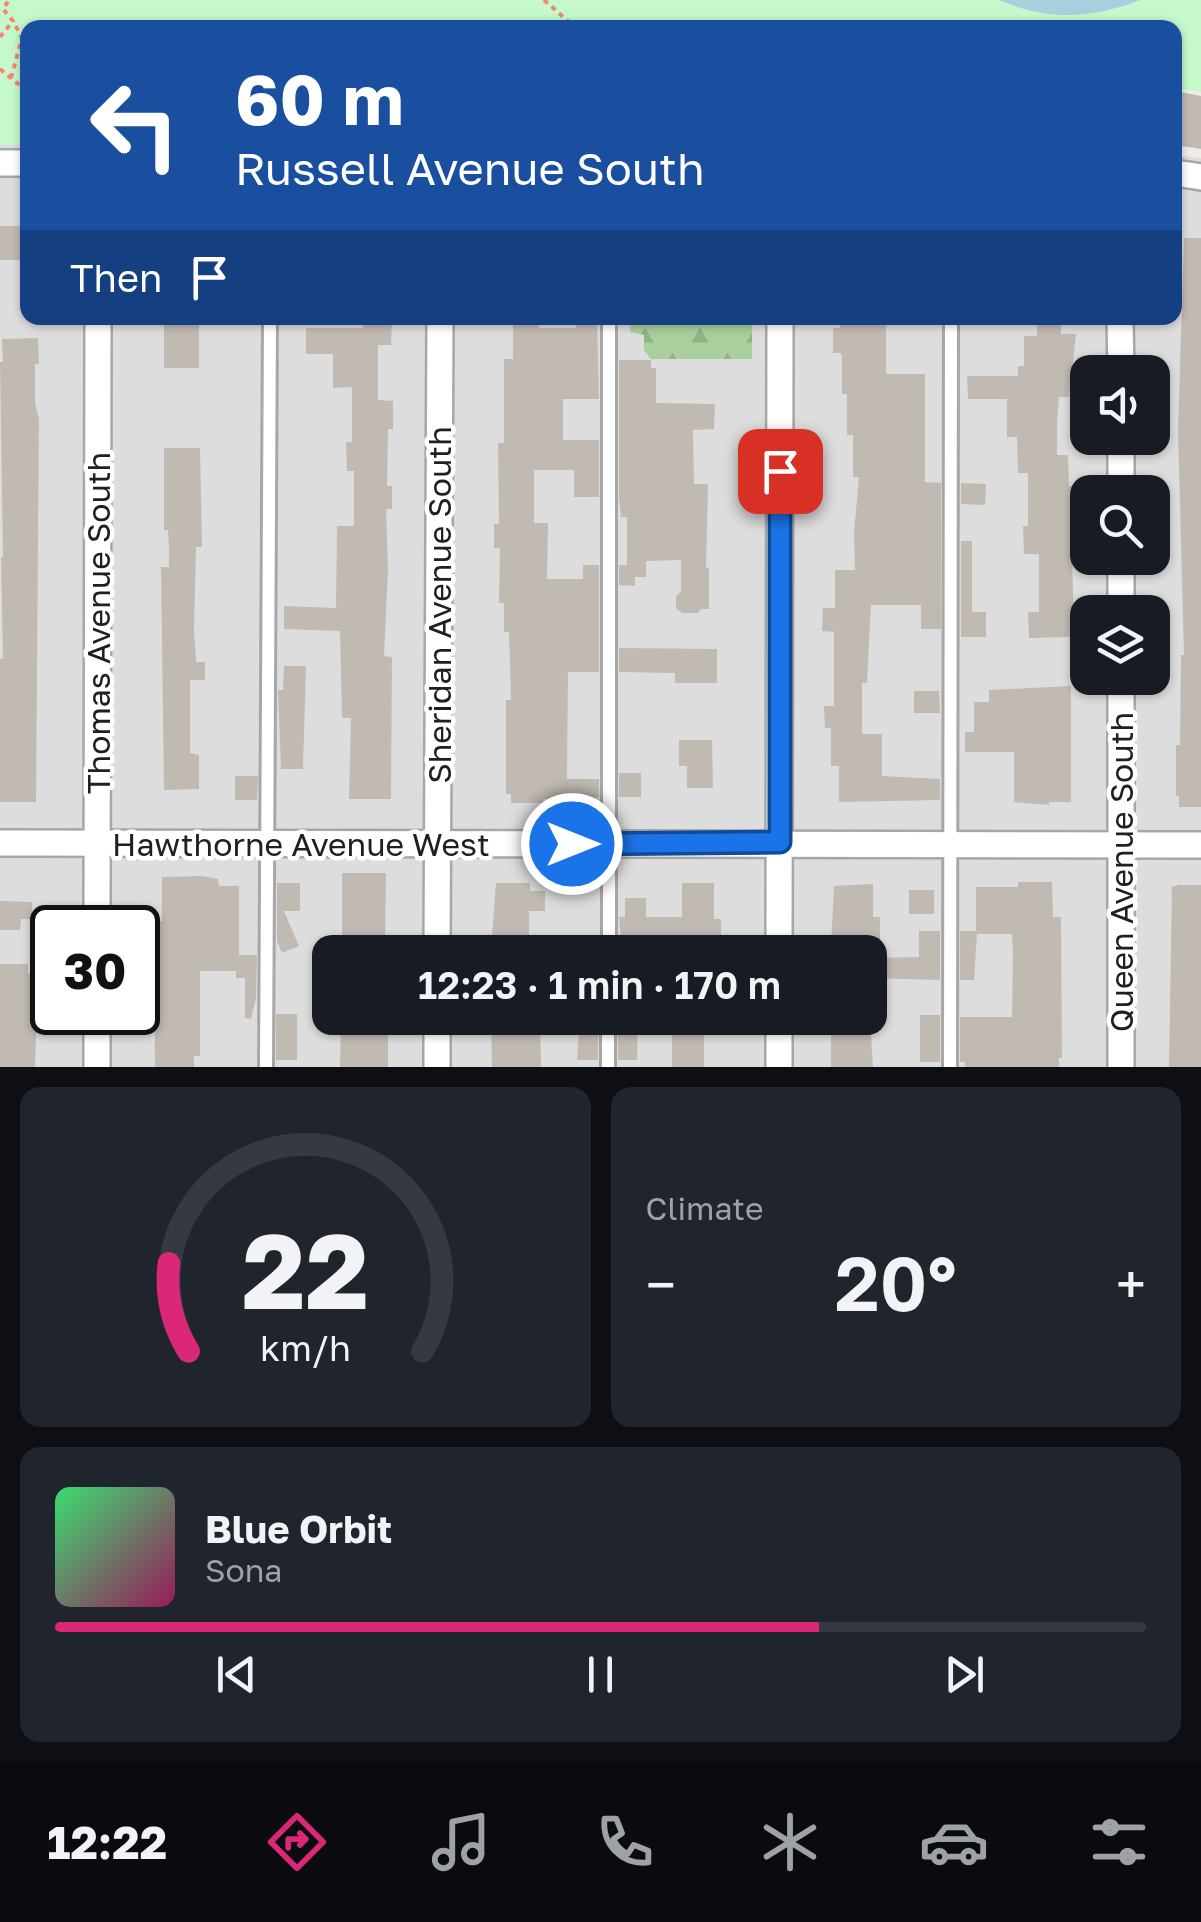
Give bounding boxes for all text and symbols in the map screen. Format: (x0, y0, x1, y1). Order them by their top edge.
text: 60 m (235, 56, 404, 140)
icon: left (70, 60, 200, 190)
text: Russell Avenue South (235, 141, 705, 195)
icon: arrive (182, 250, 237, 305)
text: Then (70, 255, 162, 300)
map controls (1070, 355, 1170, 695)
button: sound (1070, 355, 1170, 455)
street label: Sheridan Avenue South (420, 426, 458, 784)
pin (738, 429, 823, 514)
icon: arrive (753, 444, 808, 499)
street label: Thomas Avenue South (79, 452, 117, 794)
button: search (1070, 475, 1170, 575)
button: layers (1070, 595, 1170, 695)
street label: Queen Avenue South (1102, 712, 1140, 1032)
position arrow (520, 792, 624, 896)
street label: Hawthorne Avenue West (112, 825, 490, 863)
speed limit sign: 30 (30, 905, 160, 1035)
text: 12:23 · 1 min · 170 m (418, 962, 781, 1007)
text: Climate (646, 1189, 764, 1227)
text: 22 (242, 1207, 369, 1332)
text: 20° (835, 1237, 957, 1328)
text: − (646, 1251, 676, 1317)
text: + (1116, 1251, 1146, 1317)
text: km/h (260, 1326, 351, 1369)
text: Blue Orbit (205, 1506, 392, 1551)
text: Sona (205, 1551, 282, 1589)
icon: previous (209, 1647, 264, 1702)
icon: pause (573, 1647, 628, 1702)
icon: next (937, 1647, 992, 1702)
icon: directions (262, 1807, 332, 1877)
icon: music (426, 1807, 496, 1877)
icon: phone (590, 1807, 660, 1877)
icon: climate (755, 1807, 825, 1877)
icon: car (919, 1807, 989, 1877)
icon: filters (1084, 1807, 1154, 1877)
text: 12:22 (47, 1815, 167, 1869)

